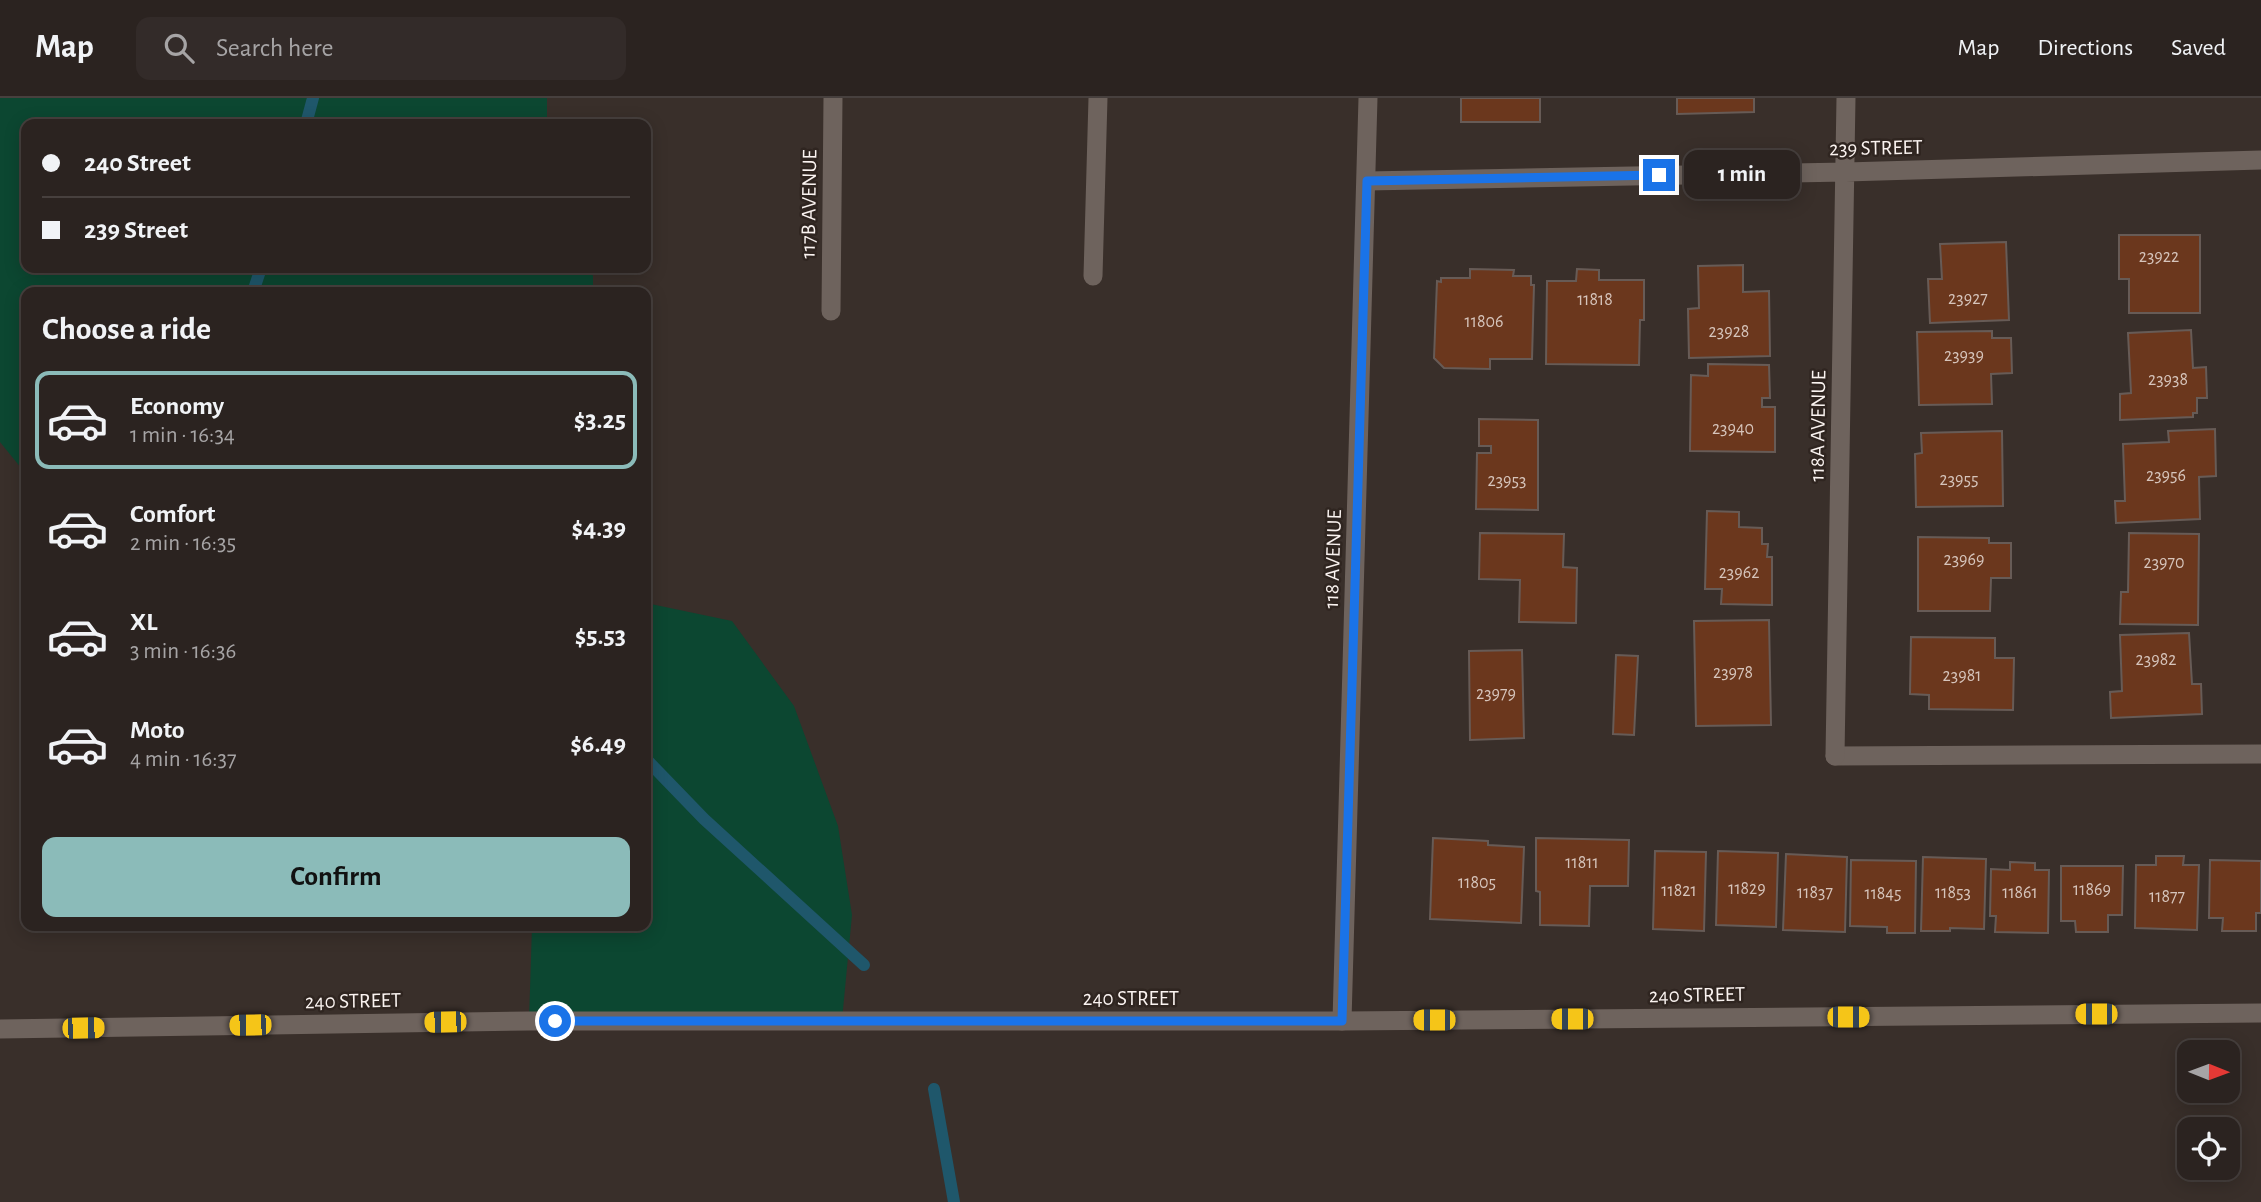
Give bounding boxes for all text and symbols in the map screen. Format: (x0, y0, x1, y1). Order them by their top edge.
search box (136, 17, 626, 80)
icon: search (160, 29, 198, 67)
text: Map (35, 31, 94, 64)
text: Search here (216, 35, 334, 61)
text: Map (1957, 36, 1999, 60)
text: Directions (2037, 36, 2133, 60)
text: Saved (2171, 36, 2226, 60)
street label: 239 STREET (1829, 137, 1923, 159)
street label: 117B AVENUE (798, 149, 820, 259)
text: 240 Street (84, 150, 191, 176)
callout: 1 min (1684, 150, 1799, 200)
route end (1643, 159, 1675, 191)
text: 1 min (1718, 163, 1766, 186)
text: 239 Street (84, 217, 188, 243)
house number: 23922 (2139, 248, 2179, 266)
house number: 23927 (1948, 290, 1988, 308)
house number: 11818 (1577, 291, 1613, 309)
text: Choose a ride (42, 313, 211, 345)
house number: 11806 (1465, 313, 1503, 331)
house number: 23928 (1709, 323, 1749, 341)
house number: 23939 (1944, 347, 1984, 365)
street label: 118A AVENUE (1807, 370, 1829, 482)
house number: 23938 (2148, 371, 2188, 389)
icon: car (46, 389, 109, 452)
text: Economy (130, 393, 224, 419)
text: $3.25 (574, 407, 626, 433)
house number: 23940 (1712, 420, 1754, 438)
text: 1 min · 16:34 (130, 424, 235, 447)
house number: 23956 (2146, 467, 2186, 485)
house number: 23955 (1939, 471, 1979, 489)
house number: 23953 (1487, 472, 1527, 490)
icon: car (46, 497, 109, 560)
text: Comfort (130, 501, 215, 527)
street label: 118 AVENUE (1321, 509, 1345, 609)
text: $4.39 (572, 515, 626, 541)
text: 2 min · 16:35 (130, 532, 236, 555)
house number: 23969 (1944, 551, 1985, 569)
house number: 23970 (2143, 554, 2185, 572)
house number: 23962 (1719, 564, 1759, 582)
icon: car (46, 605, 109, 668)
text: XL (130, 609, 157, 635)
text: $5.53 (575, 623, 626, 649)
text: 3 min · 16:36 (130, 640, 236, 663)
house number: 23982 (2136, 651, 2176, 669)
house number: 23978 (1713, 664, 1753, 682)
house number: 23981 (1943, 667, 1981, 685)
house number: 23979 (1476, 685, 1516, 703)
icon: car (46, 713, 109, 776)
text: Moto (130, 717, 185, 743)
text: $6.49 (570, 731, 626, 757)
text: 4 min · 16:37 (130, 748, 237, 771)
button: Confirm (42, 837, 630, 917)
house number: 11811 (1565, 854, 1599, 872)
house number: 11805 (1458, 874, 1496, 892)
house number: 11829 (1728, 880, 1766, 898)
house number: 11869 (2073, 881, 2111, 899)
house number: 11821 (1661, 882, 1697, 900)
house number: 11837 (1797, 884, 1833, 902)
house number: 11853 (1935, 884, 1971, 902)
house number: 11861 (2002, 884, 2038, 902)
house number: 11845 (1864, 885, 1902, 903)
house number: 11877 (2149, 888, 2185, 906)
street label: 240 STREET (1649, 984, 1745, 1006)
street label: 240 STREET (1083, 988, 1179, 1009)
street label: 240 STREET (305, 990, 401, 1012)
car (2076, 1004, 2118, 1025)
route start (539, 1005, 571, 1037)
car (1828, 1007, 1870, 1028)
car (1552, 1009, 1594, 1030)
car (1414, 1010, 1456, 1031)
car (424, 1011, 467, 1033)
car (229, 1014, 272, 1036)
car (62, 1017, 105, 1039)
north arrow (2177, 1040, 2240, 1102)
map controls (2177, 1040, 2240, 1180)
button: locate (2177, 1117, 2240, 1180)

